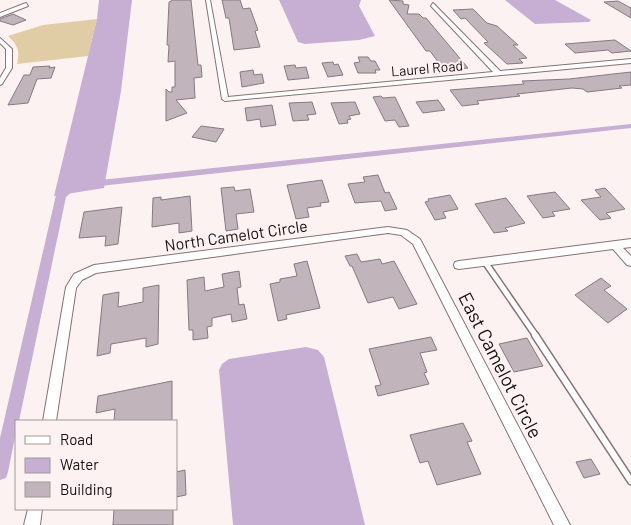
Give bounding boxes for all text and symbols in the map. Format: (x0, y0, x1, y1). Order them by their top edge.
street label: Laurel Road (390, 56, 464, 80)
street label: North Camelot Circle (163, 216, 309, 254)
street label: East Camelot Circle (454, 288, 548, 442)
legend (15, 420, 178, 510)
text: Road (60, 430, 93, 448)
text: Water (60, 455, 99, 473)
text: Building (60, 480, 113, 498)

